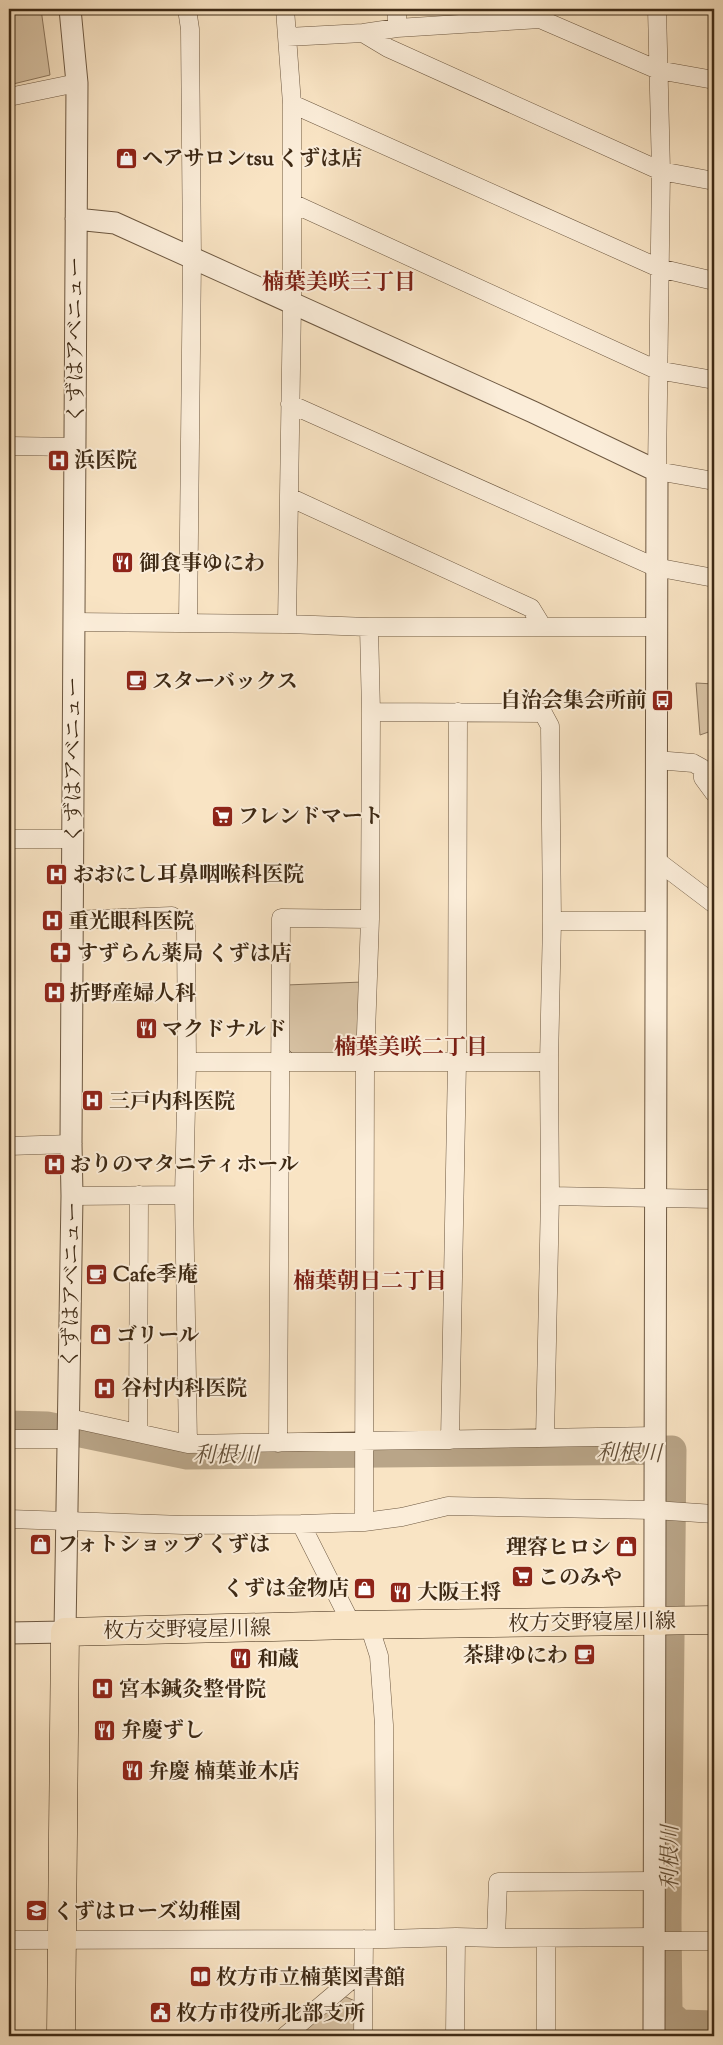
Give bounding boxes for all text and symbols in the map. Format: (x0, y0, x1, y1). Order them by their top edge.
place label: ヘアサロンtsu くずは店 (142, 145, 362, 175)
shop icon: ヘアサロンtsu くずは店 (114, 146, 138, 170)
street label: くずはアベニュー (62, 256, 92, 424)
district label: 楠葉美咲三丁目 (262, 268, 416, 300)
place label: 浜医院 (74, 447, 137, 477)
hospital icon: 浜医院 (46, 448, 70, 472)
place label: 御食事ゆにわ (139, 550, 265, 580)
restaurant icon: 御食事ゆにわ (111, 551, 135, 575)
place label: スターバックス (152, 668, 298, 698)
cafe icon: スターバックス (124, 669, 148, 693)
street label: くずはアベニュー (60, 676, 90, 844)
place label: 自治会集会所前 (500, 687, 647, 717)
bus stop icon: 自治会集会所前 (651, 688, 675, 712)
place label: フレンドマート (238, 803, 384, 833)
supermarket icon: フレンドマート (210, 804, 234, 828)
place label: おおにし耳鼻咽喉科医院 (73, 861, 304, 891)
hospital icon: おおにし耳鼻咽喉科医院 (45, 862, 69, 886)
place label: 重光眼科医院 (68, 908, 194, 938)
hospital icon: 重光眼科医院 (40, 909, 64, 933)
place label: すずらん薬局 くずは店 (77, 940, 292, 970)
pharmacy icon: すずらん薬局 くずは店 (49, 941, 73, 965)
place label: 折野産婦人科 (70, 980, 196, 1010)
hospital icon: 折野産婦人科 (42, 981, 66, 1005)
place label: マクドナルド (162, 1016, 287, 1046)
restaurant icon: マクドナルド (134, 1017, 158, 1041)
district label: 楠葉美咲二丁目 (334, 1033, 488, 1065)
place label: 三戸内科医院 (109, 1088, 235, 1118)
hospital icon: 三戸内科医院 (81, 1089, 105, 1113)
place label: おりのマタニティホール (70, 1151, 299, 1181)
hospital icon: おりのマタニティホール (42, 1152, 66, 1176)
street label: くずはアベニュー (57, 1201, 89, 1369)
place label: Cafe季庵 (113, 1261, 198, 1291)
cafe icon: Cafe季庵 (85, 1262, 109, 1286)
district label: 楠葉朝日二丁目 (293, 1267, 447, 1299)
place label: ゴリール (116, 1322, 200, 1352)
shop icon: ゴリール (88, 1323, 112, 1347)
place label: 谷村内科医院 (121, 1375, 247, 1405)
hospital icon: 谷村内科医院 (93, 1376, 117, 1400)
water label: 利根川 (596, 1438, 664, 1472)
water label: 利根川 (193, 1441, 261, 1473)
place label: フォトショップ くずは (57, 1531, 270, 1561)
shop icon: フォトショップ くずは (29, 1532, 53, 1556)
place label: 理容ヒロシ (506, 1534, 611, 1564)
shop icon: 理容ヒロシ (615, 1535, 639, 1559)
place label: このみや (538, 1564, 622, 1594)
supermarket icon: このみや (510, 1565, 534, 1589)
place label: くずは金物店 (223, 1575, 349, 1605)
shop icon: くずは金物店 (353, 1576, 377, 1600)
place label: 大阪王将 (417, 1579, 501, 1609)
restaurant icon: 大阪王将 (389, 1580, 413, 1604)
street label: 枚方交野寝屋川線 (508, 1608, 676, 1640)
street label: 枚方交野寝屋川線 (103, 1615, 271, 1647)
place label: 茶肆ゆにわ (463, 1642, 568, 1672)
cafe icon: 茶肆ゆにわ (572, 1643, 596, 1667)
place label: 和蔵 (257, 1646, 299, 1676)
restaurant icon: 和蔵 (229, 1647, 253, 1671)
place label: 宮本鍼灸整骨院 (119, 1676, 266, 1706)
hospital icon: 宮本鍼灸整骨院 (91, 1677, 115, 1701)
place label: 弁慶ずし (121, 1717, 205, 1747)
restaurant icon: 弁慶ずし (93, 1718, 117, 1742)
place label: 弁慶 楠葉並木店 (148, 1758, 299, 1788)
restaurant icon: 弁慶 楠葉並木店 (120, 1759, 144, 1783)
water label: 利根川 (656, 1823, 688, 1891)
place label: くずはローズ幼稚園 (53, 1898, 241, 1928)
school or university icon: くずはローズ幼稚園 (25, 1899, 49, 1923)
place label: 枚方市立楠葉図書館 (216, 1964, 405, 1994)
library icon: 枚方市立楠葉図書館 (188, 1965, 212, 1989)
place label: 枚方市役所北部支所 (176, 2000, 365, 2030)
public building icon: 枚方市役所北部支所 (148, 2001, 172, 2025)

